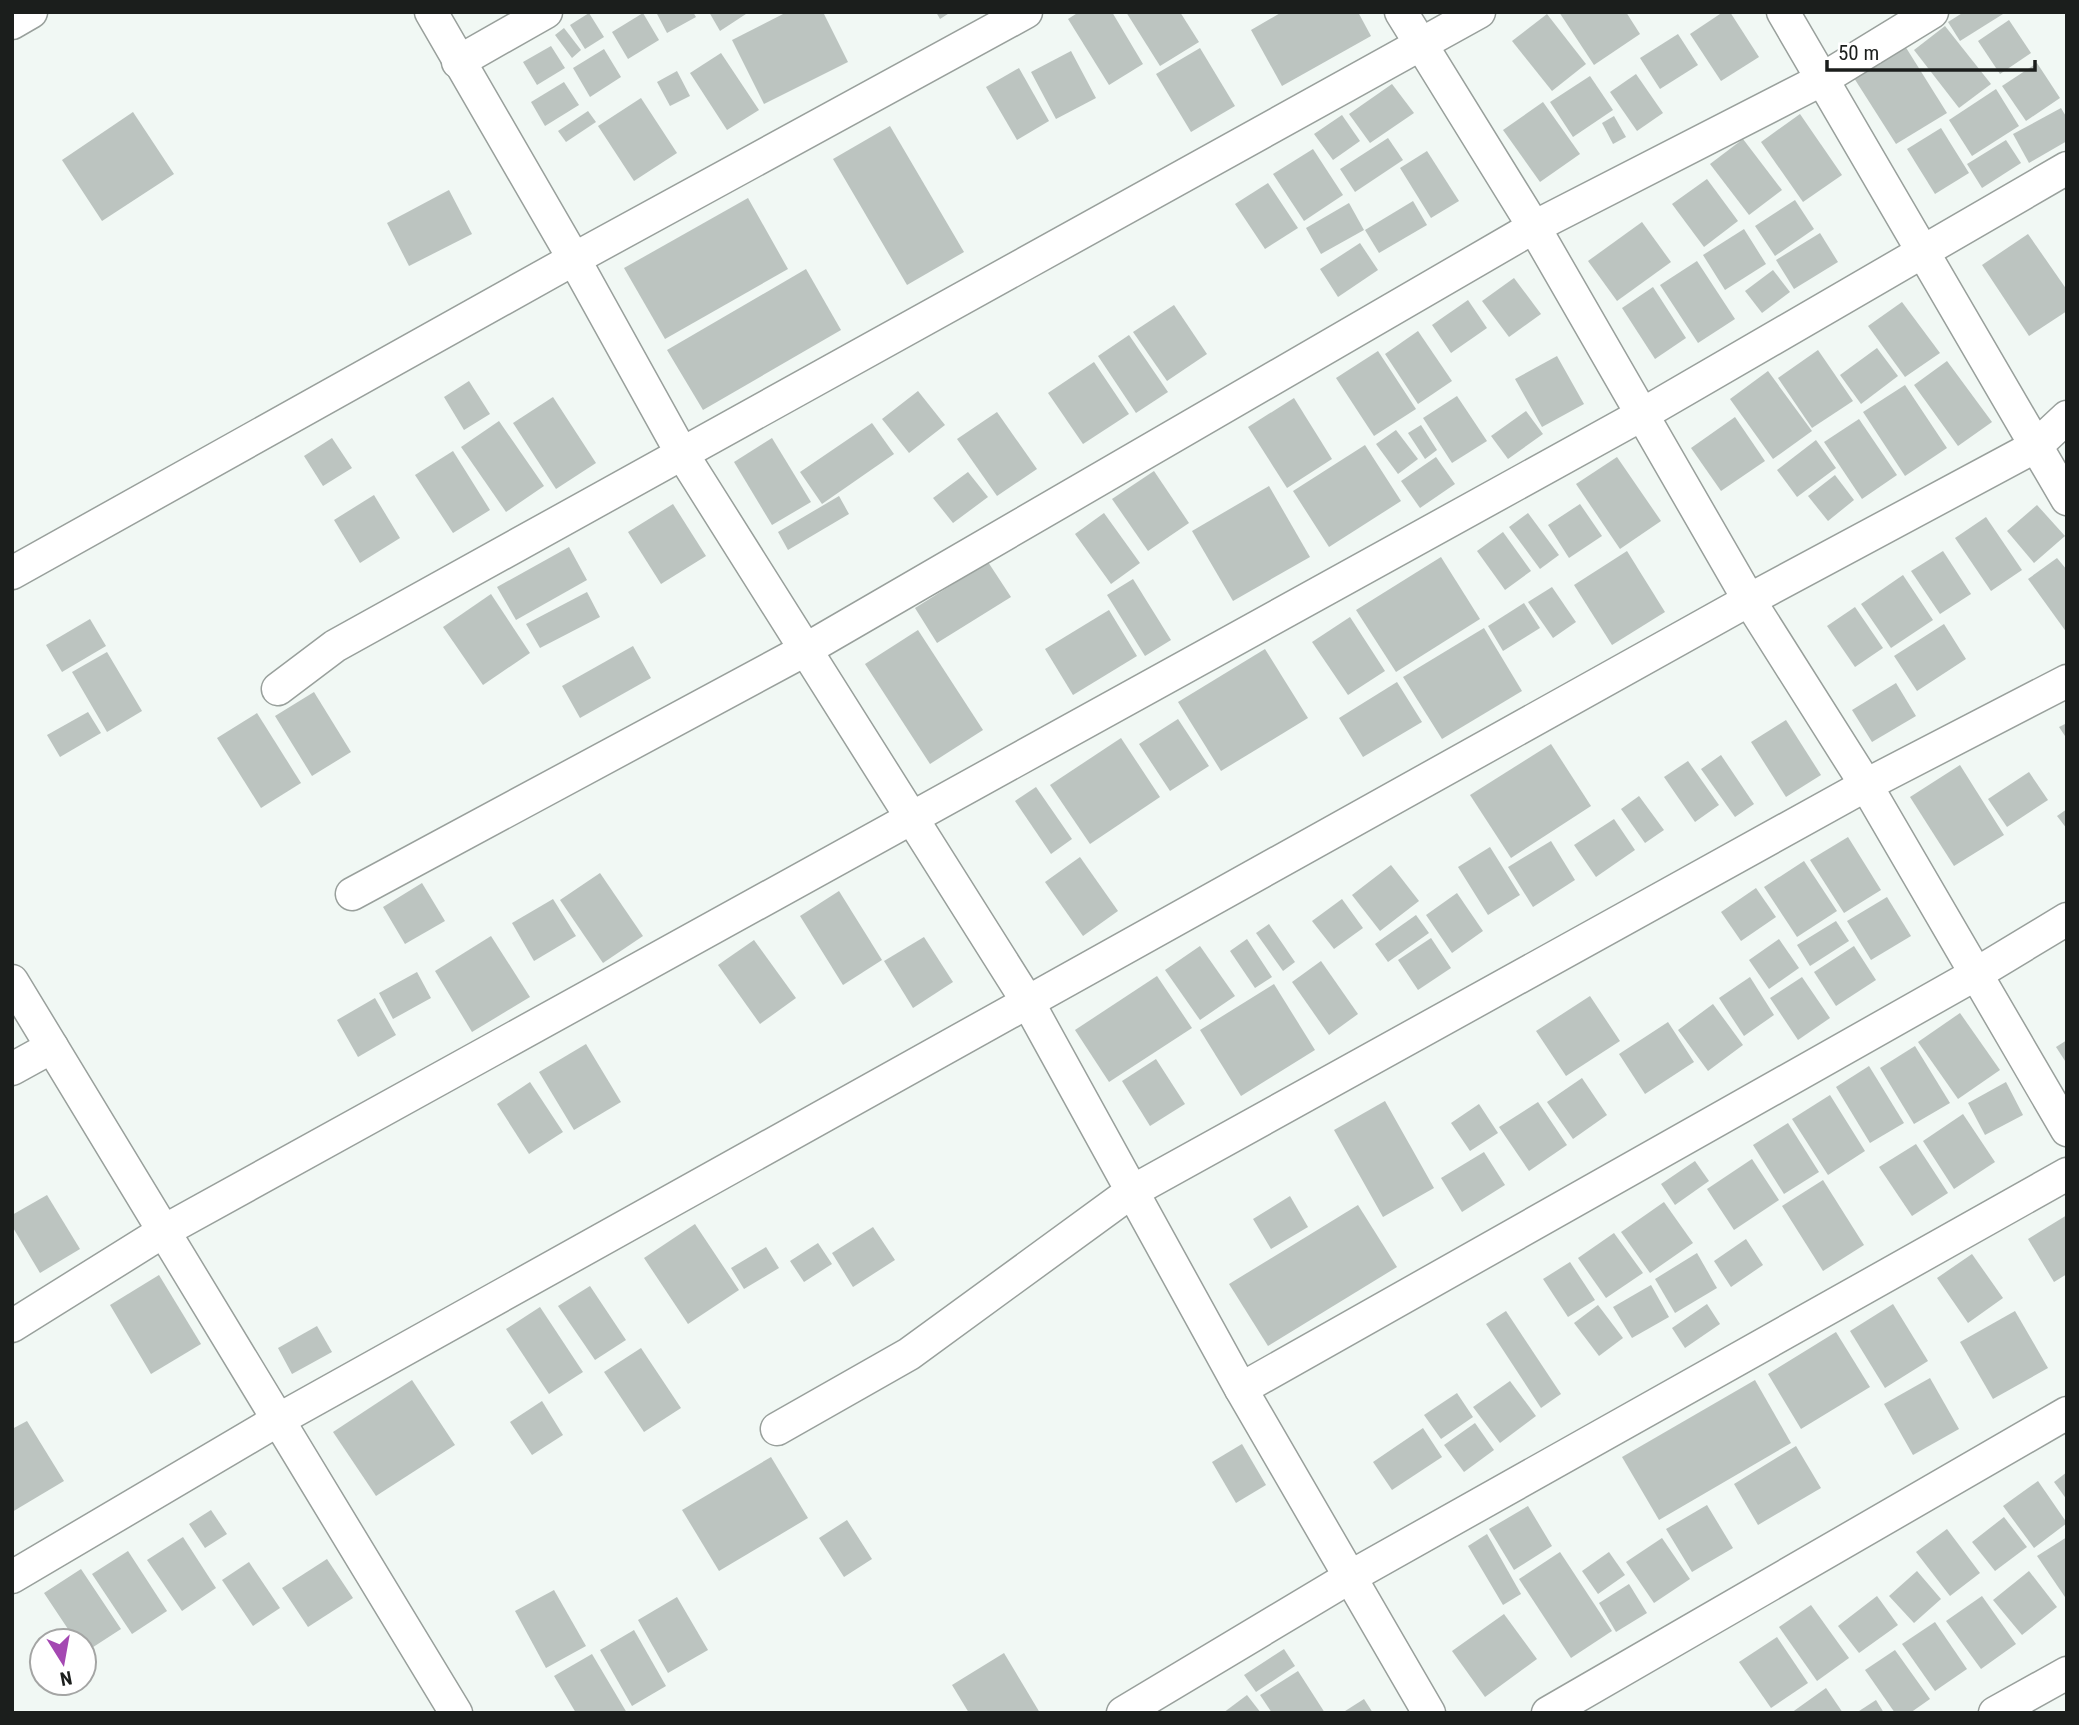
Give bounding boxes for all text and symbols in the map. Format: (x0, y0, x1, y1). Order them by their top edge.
scale bar (1827, 28, 2035, 72)
text: 50 m (1838, 41, 1879, 65)
north arrow (28, 1627, 98, 1697)
text: N (58, 1666, 74, 1691)

